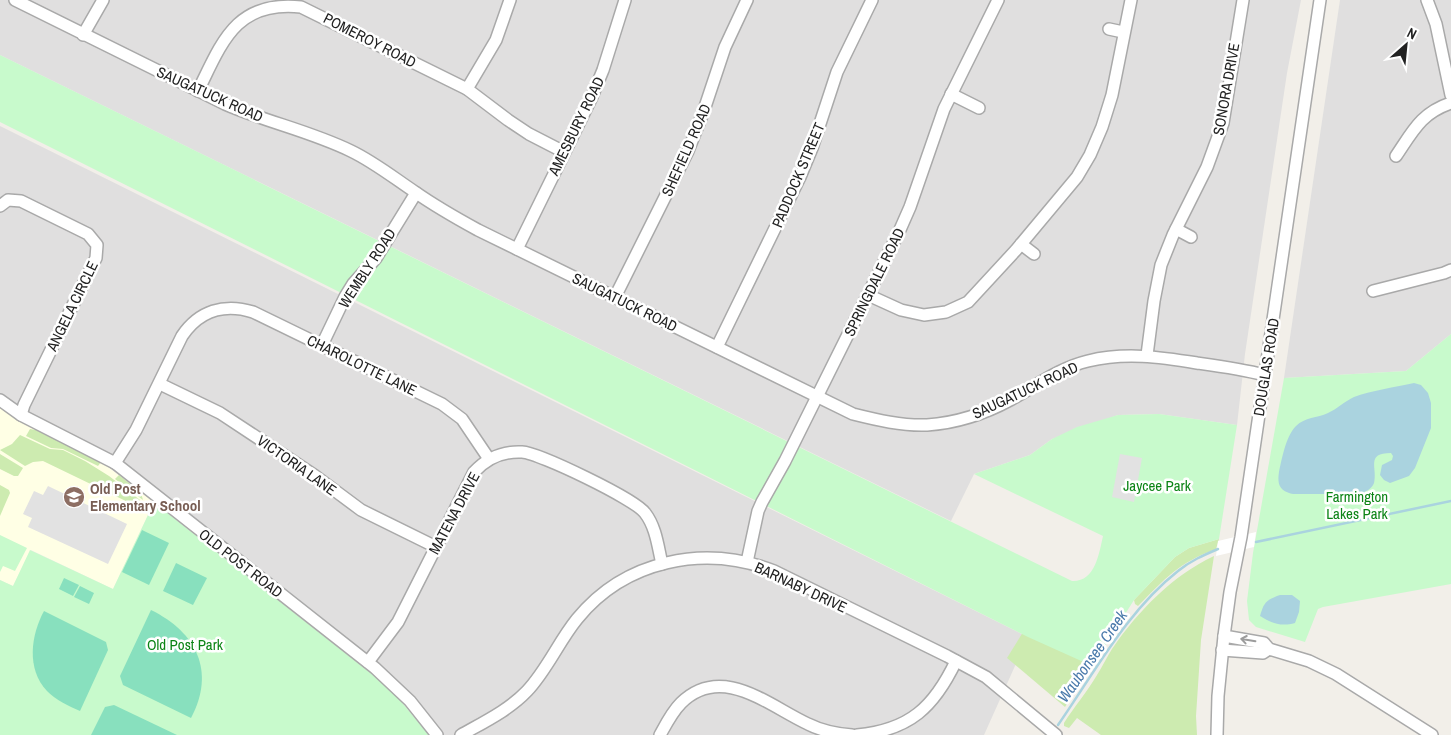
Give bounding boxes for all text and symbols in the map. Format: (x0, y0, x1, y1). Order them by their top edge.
street label: POMEROY ROAD (320, 8, 420, 72)
north arrow (1381, 20, 1431, 70)
text: N (1404, 24, 1420, 43)
street label: SONORA DRIVE (1208, 41, 1244, 137)
street label: SAUGATUCK ROAD (153, 61, 267, 127)
street label: AMESBURY ROAD (543, 73, 609, 180)
street label: SHEFIELD ROAD (656, 100, 716, 200)
street label: PADDOCK STREET (766, 119, 830, 231)
street label: WEMBLY ROAD (333, 224, 401, 312)
street label: SPRINGDALE ROAD (839, 224, 909, 340)
street label: ANGELA CIRCLE (41, 257, 103, 355)
street label: SAUGATUCK ROAD (569, 267, 681, 337)
street label: DOUGLAS ROAD (1248, 316, 1284, 418)
street label: CHAROLOTTE LANE (304, 329, 420, 401)
street label: SAUGATUCK ROAD (969, 356, 1081, 424)
street label: VICTORIA LANE (253, 430, 341, 500)
street label: MATENA DRIVE (423, 468, 485, 558)
park label: Jaycee Park (1123, 475, 1192, 496)
place label: Old Post Elementary School (90, 478, 201, 516)
school or university icon: Old Post Elementary School (62, 485, 86, 509)
park label: Farmington Lakes Park (1326, 486, 1389, 524)
street label: OLD POST ROAD (195, 524, 287, 602)
street label: BARNABY DRIVE (751, 556, 851, 618)
water label: Waubonsee Creek (1052, 605, 1132, 707)
park label: Old Post Park (147, 634, 224, 655)
one-way arrow (1240, 635, 1256, 645)

